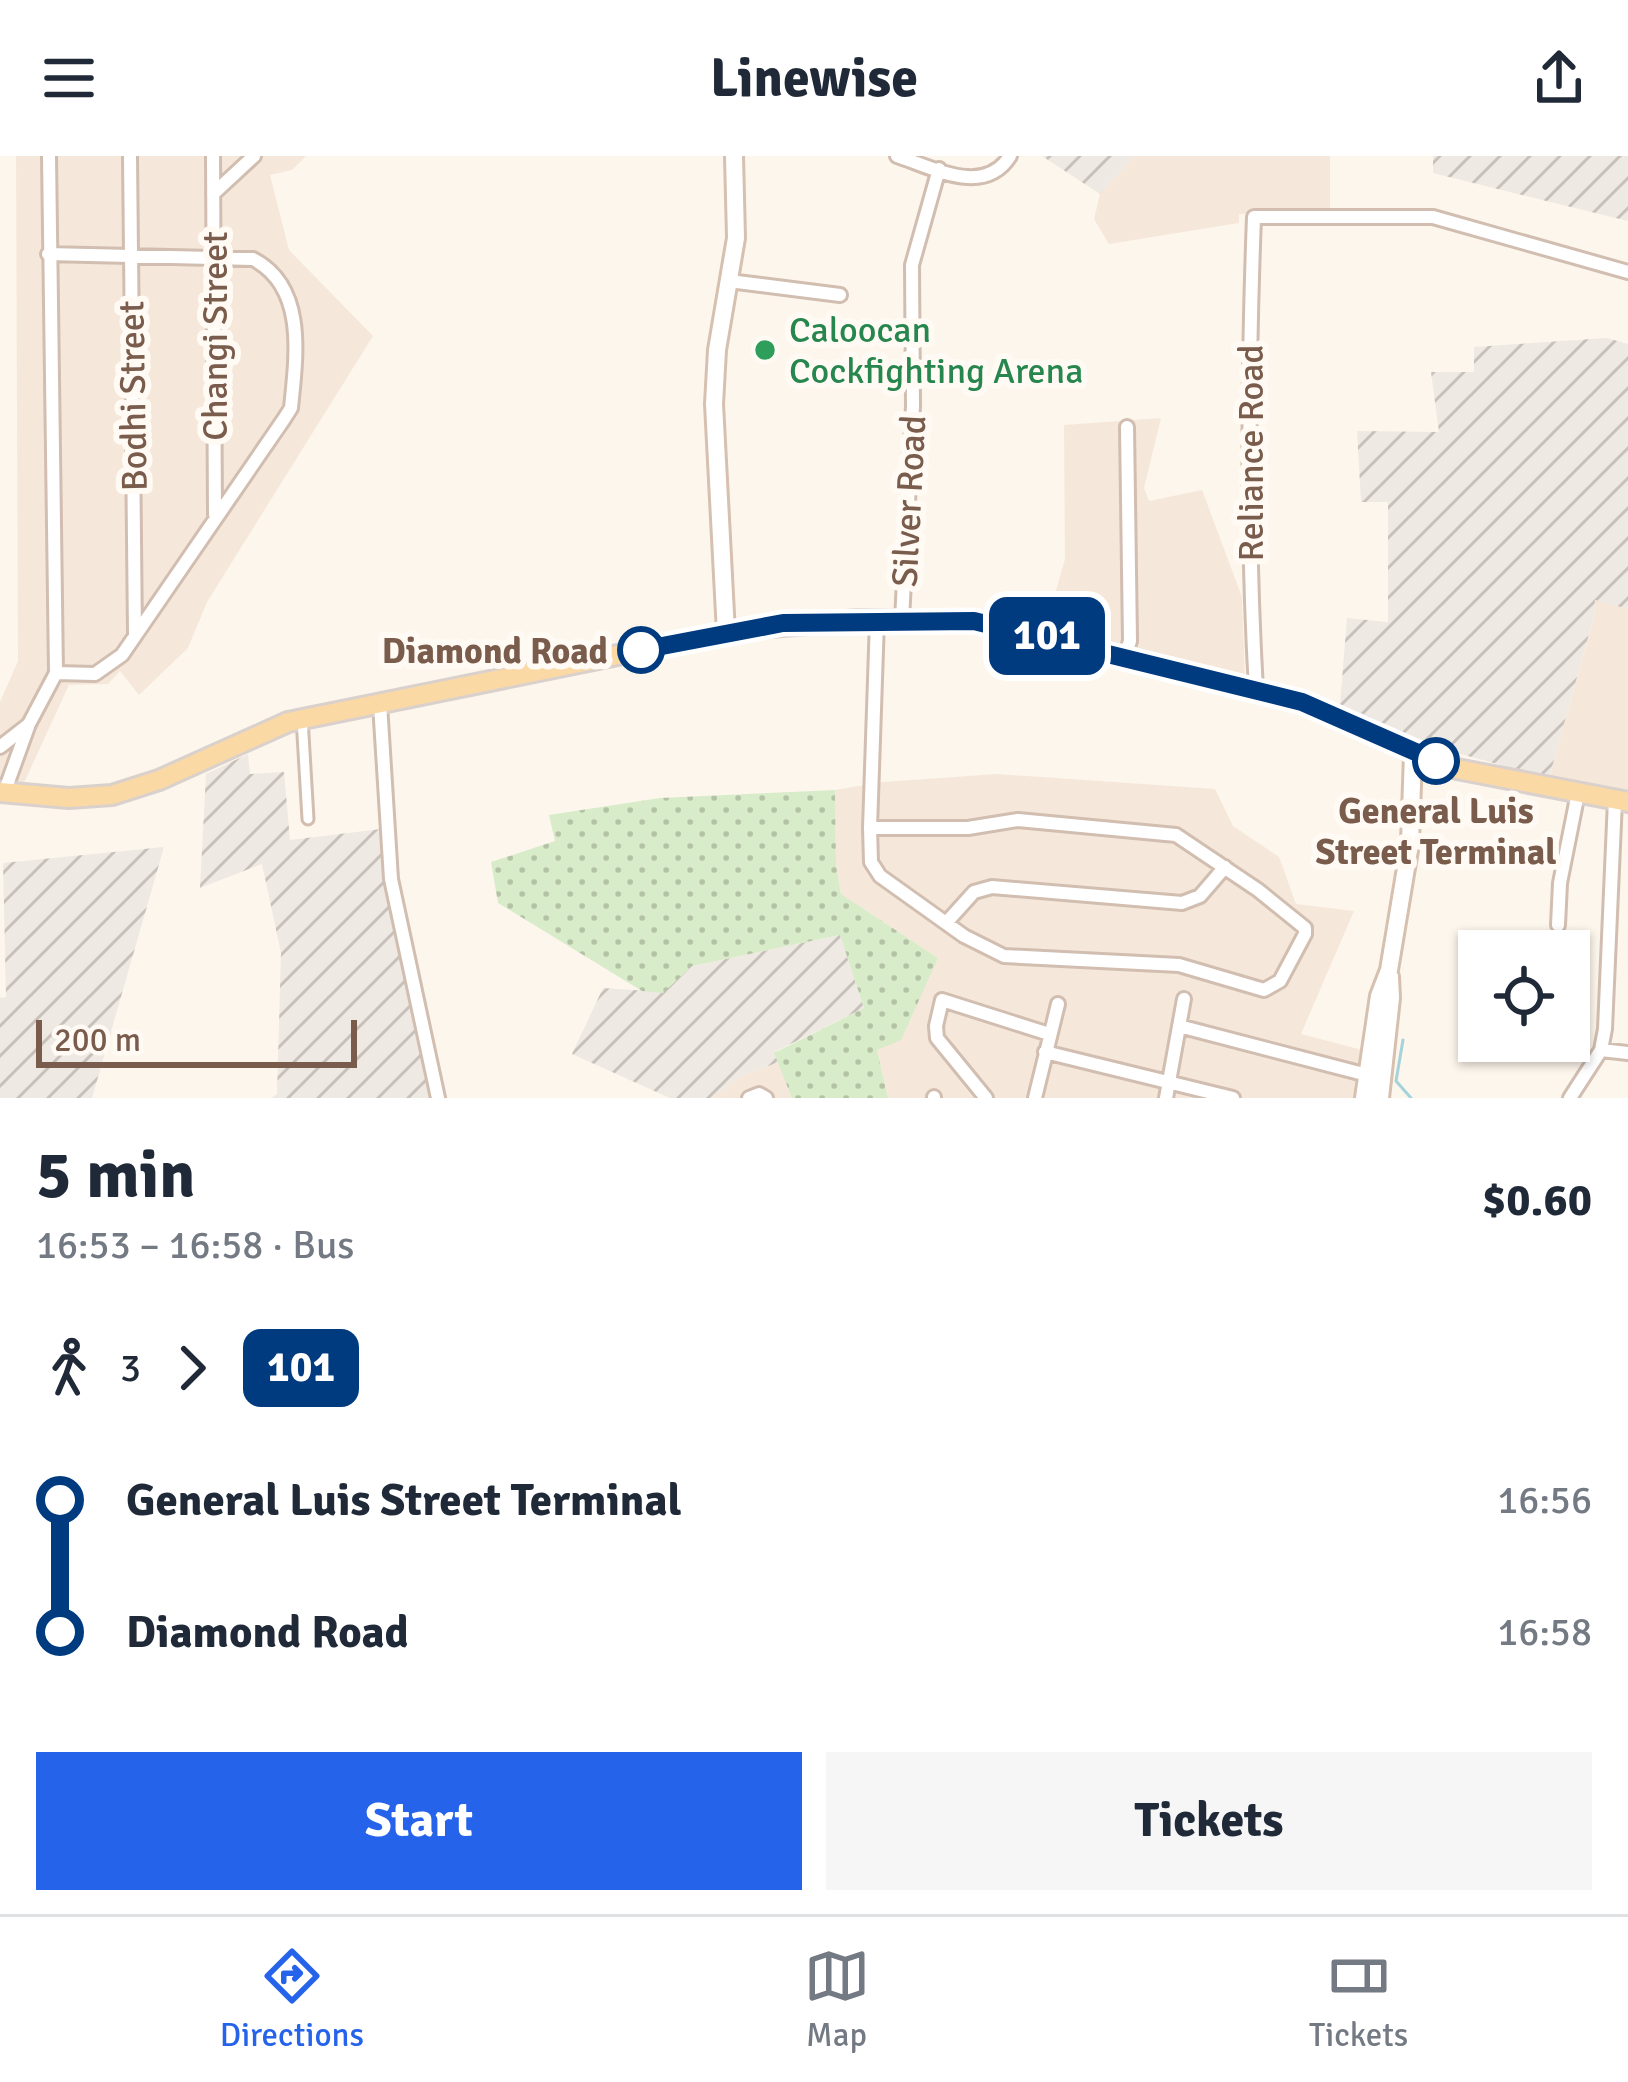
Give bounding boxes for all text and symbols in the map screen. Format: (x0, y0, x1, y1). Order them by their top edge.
icon: menu (36, 45, 102, 111)
text: Linewise (710, 45, 918, 112)
icon: share (1526, 45, 1592, 111)
street label: Changi Street (193, 231, 238, 441)
street label: Bodhi Street (109, 300, 158, 492)
place label: Caloocan Cockfighting Arena (789, 308, 1083, 394)
marker: Caloocan Cockfighting Arena (752, 337, 778, 363)
street label: Reliance Road (1229, 345, 1274, 561)
street label: Silver Road (883, 414, 936, 588)
line badge: 101 (978, 597, 1116, 675)
text: 101 (1013, 610, 1081, 661)
marker: Diamond Road (619, 628, 663, 672)
place label: Diamond Road (382, 629, 608, 674)
marker: General Luis Street Terminal (1414, 739, 1458, 783)
place label: General Luis Street Terminal (1315, 789, 1557, 875)
map controls (1458, 930, 1590, 1062)
button: locate (1458, 930, 1590, 1062)
scale bar (36, 1014, 357, 1067)
text: 200 m (54, 1020, 141, 1061)
text: 5 min (36, 1135, 195, 1216)
text: $0.60 (1482, 1173, 1592, 1228)
text: 16:53 – 16:58 · Bus (36, 1221, 354, 1269)
icon: walk (36, 1335, 102, 1401)
icon: forward (159, 1335, 225, 1401)
text: 101 (267, 1342, 335, 1393)
text: 3 (120, 1344, 141, 1392)
text: General Luis Street Terminal (126, 1473, 682, 1528)
text: 16:56 (1497, 1476, 1592, 1524)
text: Diamond Road (126, 1605, 409, 1660)
text: 16:58 (1497, 1608, 1592, 1656)
button: Start (36, 1752, 802, 1890)
button: Tickets (826, 1752, 1592, 1890)
tab: Directions (220, 1943, 364, 2056)
tab: Map (804, 1943, 870, 2056)
tab: Tickets (1309, 1943, 1408, 2056)

